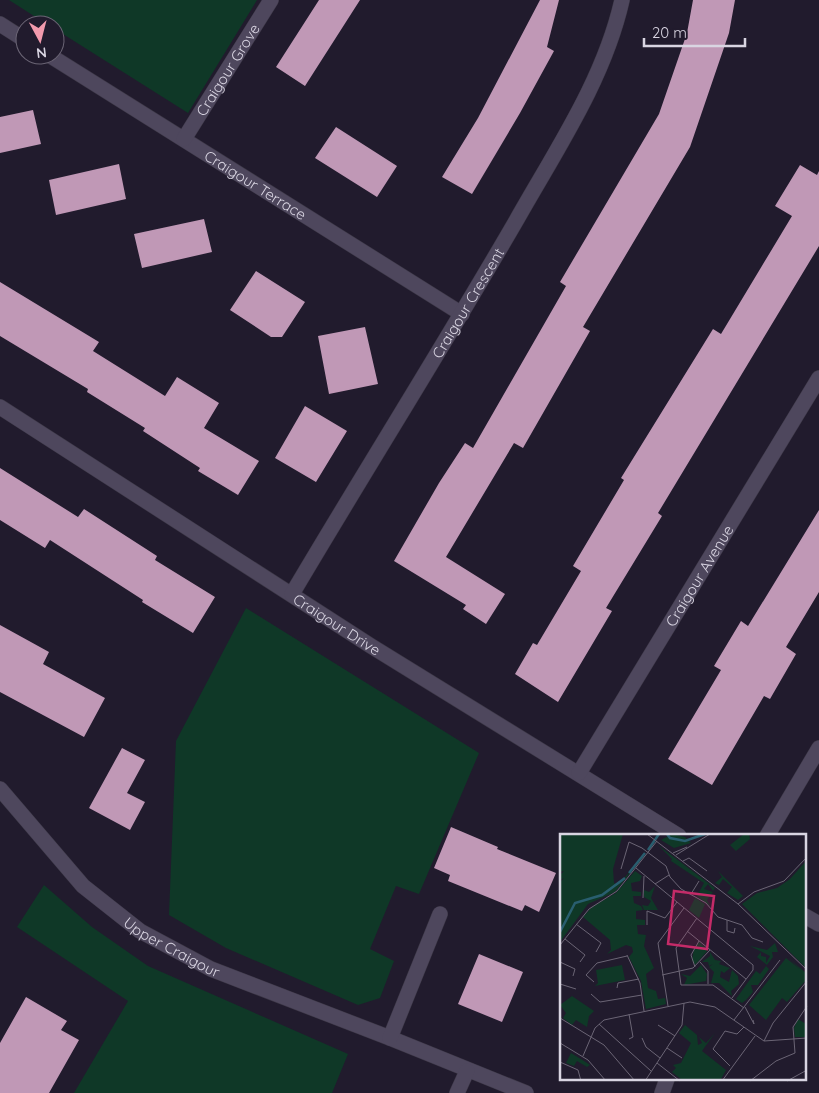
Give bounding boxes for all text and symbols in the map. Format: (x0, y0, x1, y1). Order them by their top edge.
north arrow (15, 15, 65, 65)
scale bar (644, 15, 745, 47)
street label: Craigour Grove (191, 20, 264, 119)
text: 20 m (652, 23, 687, 42)
text: N (35, 43, 48, 62)
street label: Craigour Terrace (201, 146, 310, 224)
street label: Craigour Crescent (427, 244, 508, 361)
street label: Craigour Avenue (661, 521, 737, 630)
street label: Craigour Drive (290, 589, 384, 659)
inset map (560, 834, 806, 1080)
street label: Upper Craigour (120, 912, 223, 981)

